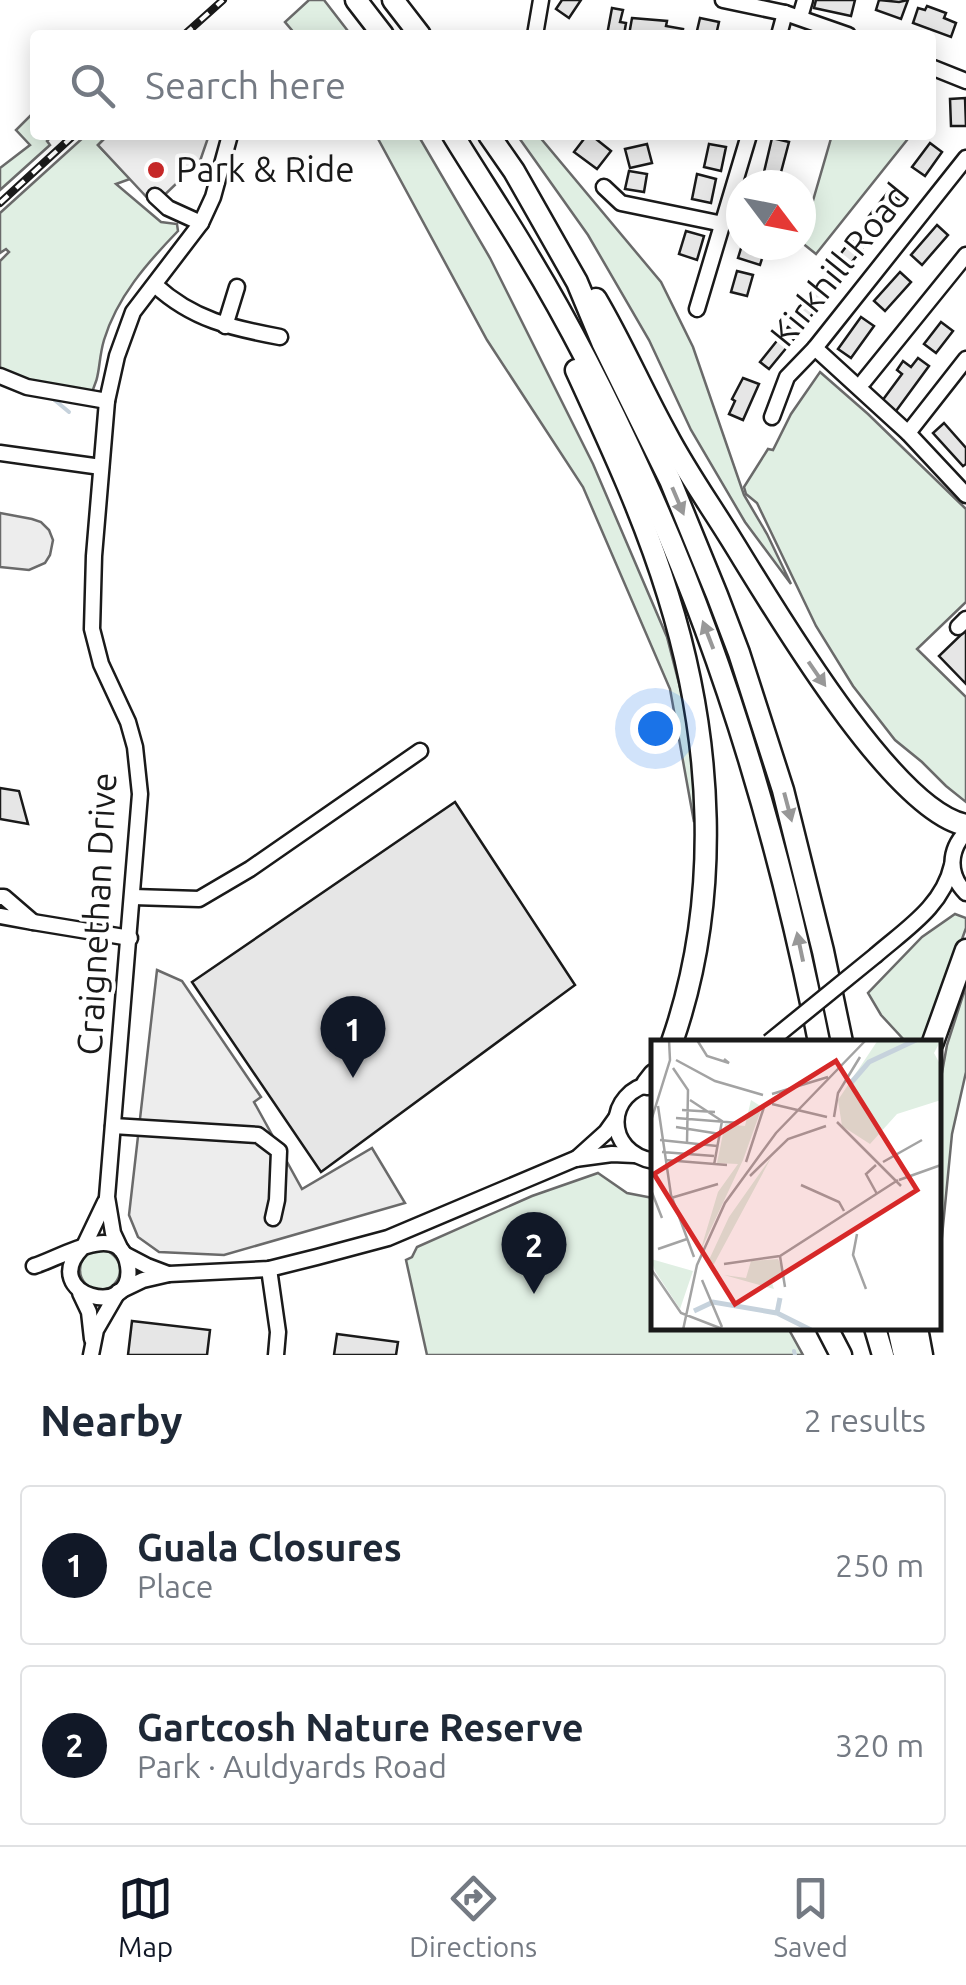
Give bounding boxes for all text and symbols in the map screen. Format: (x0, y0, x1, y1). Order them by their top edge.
search box (30, 30, 936, 140)
icon: search (65, 58, 120, 113)
text: Search here (145, 64, 346, 106)
place label: Park & Ride (176, 149, 355, 189)
marker: Park & Ride (145, 159, 167, 181)
north arrow (726, 170, 816, 260)
street label: Kirkhill Road (762, 175, 917, 353)
one-way arrow (671, 486, 687, 516)
one-way arrow (700, 620, 715, 650)
one-way arrow (806, 660, 826, 687)
your location (630, 703, 681, 754)
street label: Craignethan Drive (69, 772, 123, 1056)
one-way arrow (780, 791, 796, 822)
one-way arrow (791, 931, 807, 962)
pin: 1 (320, 996, 386, 1078)
inset map (651, 1040, 941, 1330)
pin: 2 (502, 1212, 566, 1294)
text: Nearby (40, 1397, 183, 1444)
text: 2 results (804, 1402, 926, 1438)
text: Guala Closures (137, 1526, 402, 1568)
text: 1 (65, 1547, 84, 1583)
text: 250 m (835, 1547, 924, 1583)
text: Place (137, 1568, 213, 1604)
text: Gartcosh Nature Reserve (137, 1706, 584, 1748)
text: 2 (65, 1727, 84, 1763)
text: 320 m (835, 1727, 924, 1763)
text: Park · Auldyards Road (137, 1748, 447, 1784)
tab: Map (118, 1871, 173, 1962)
tab: Directions (409, 1871, 537, 1962)
tab: Saved (773, 1871, 848, 1962)

